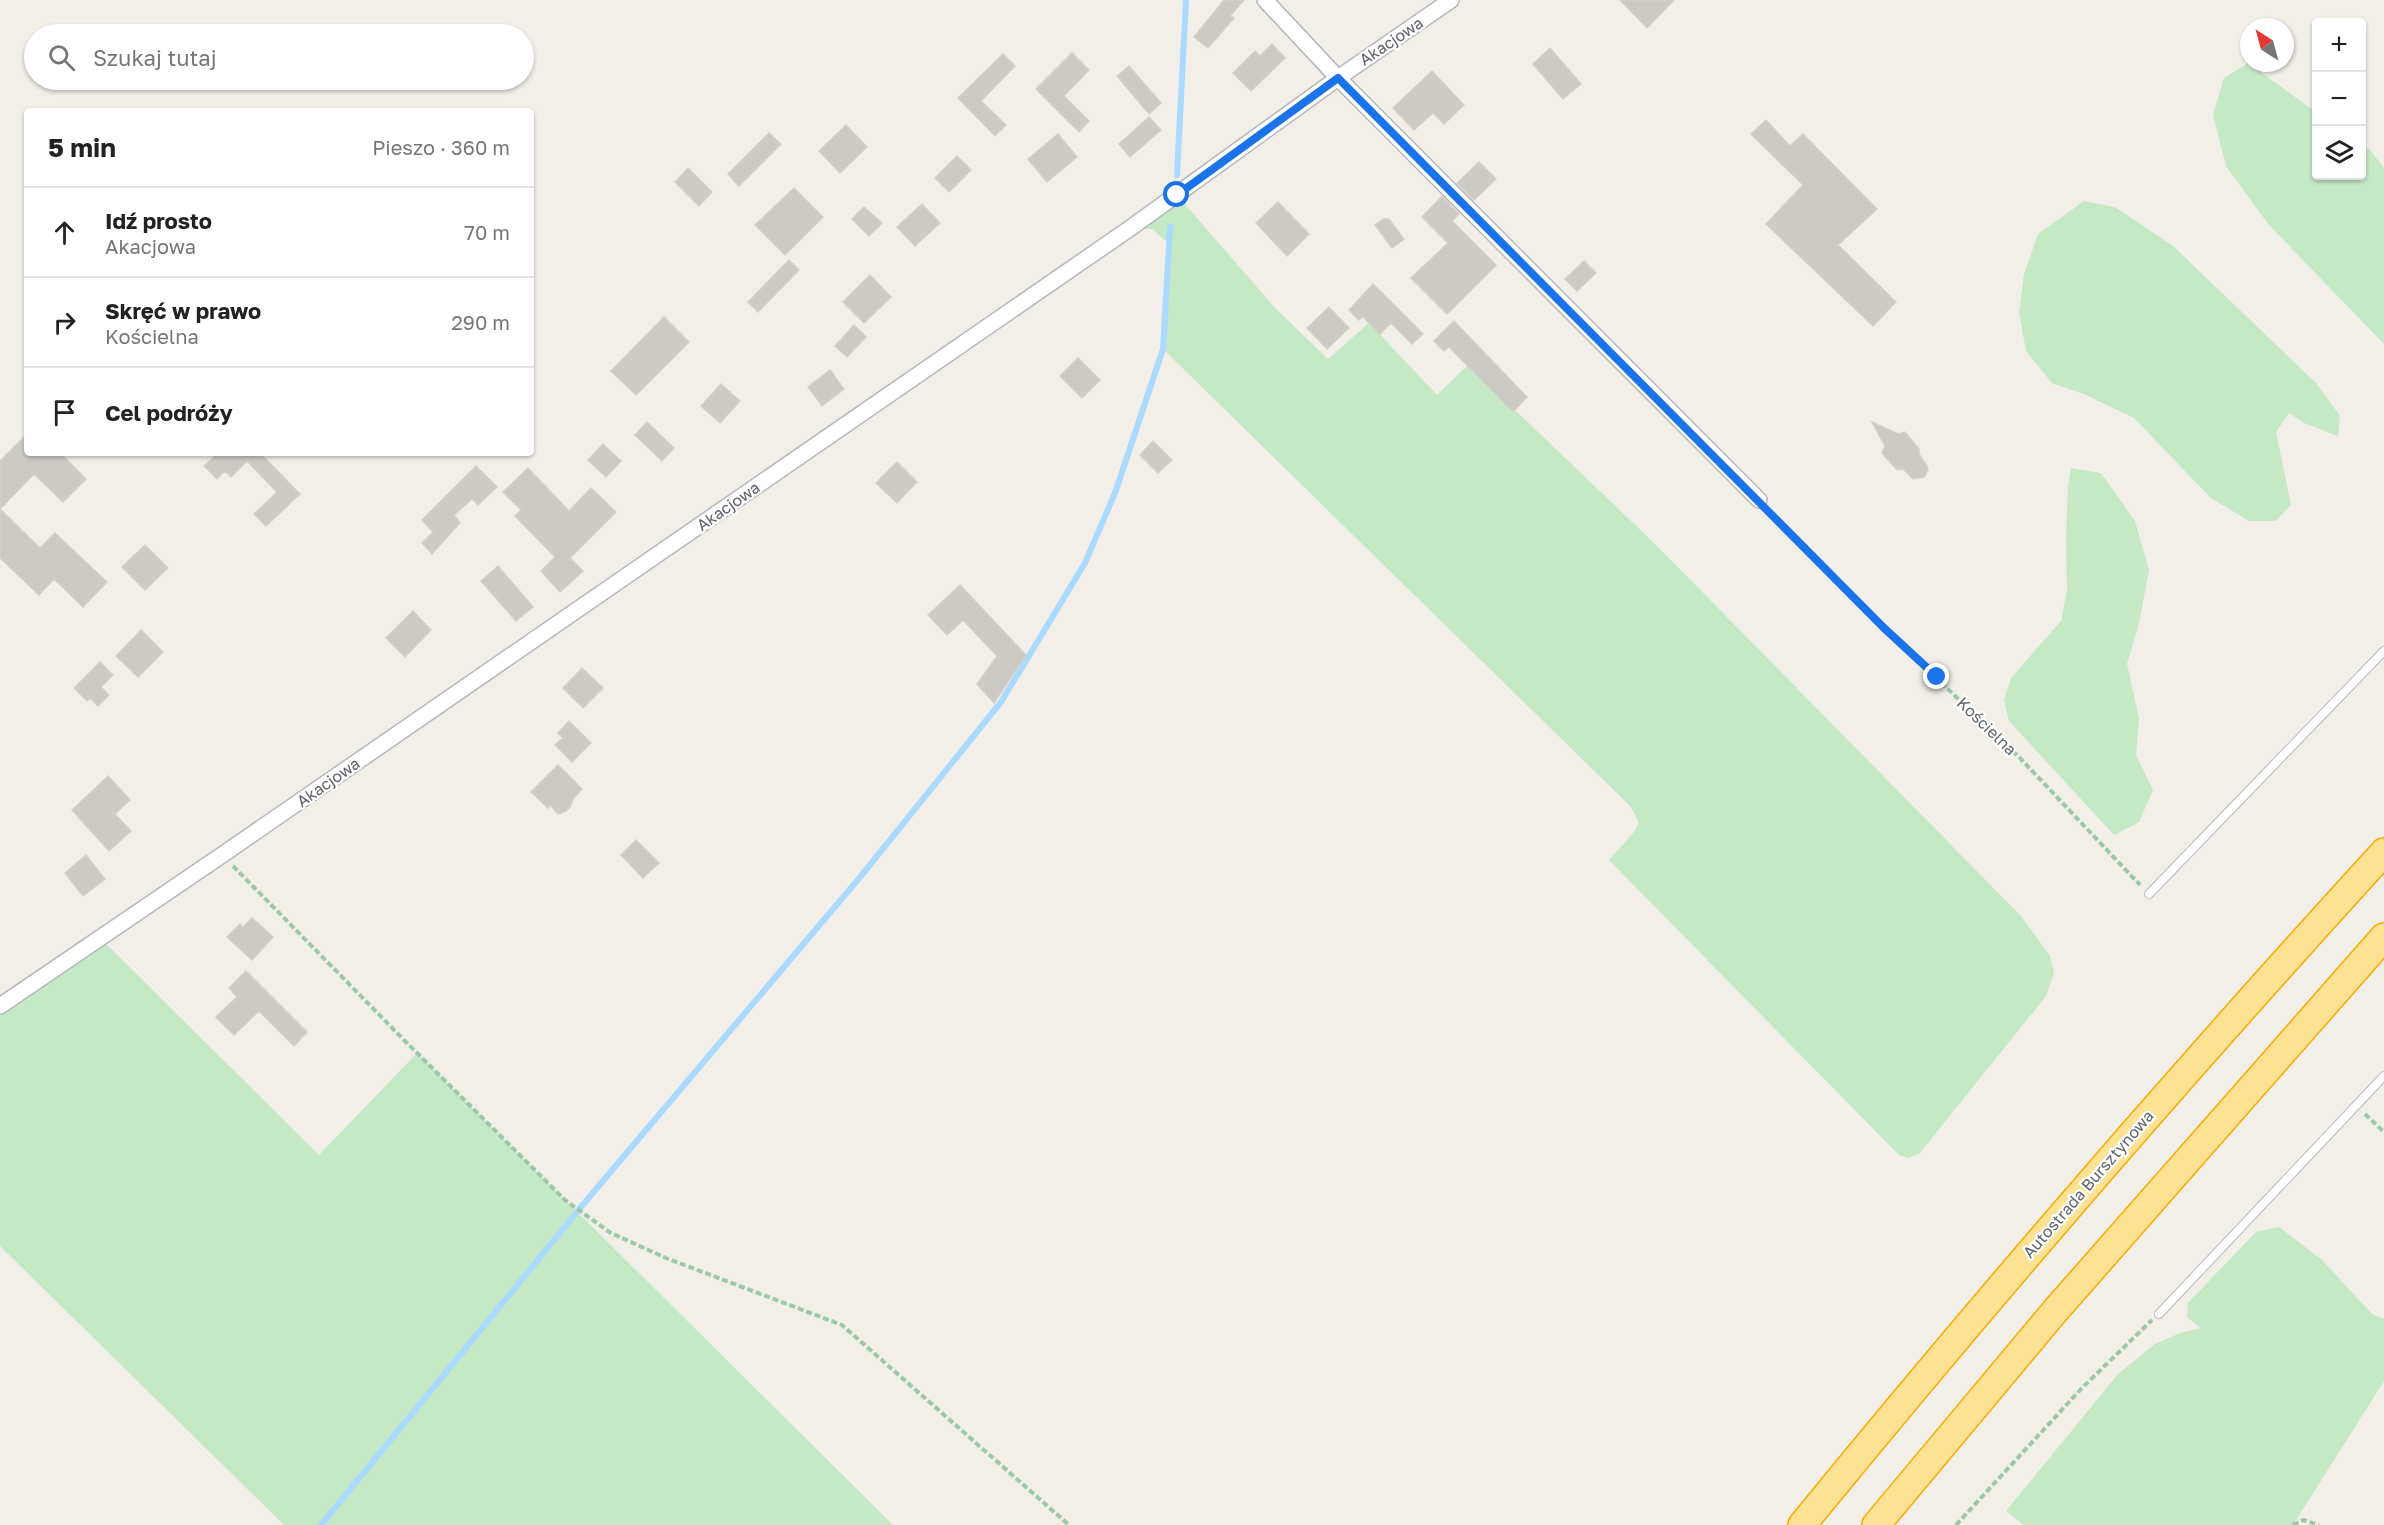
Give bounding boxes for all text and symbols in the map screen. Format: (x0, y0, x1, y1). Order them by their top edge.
street label: Akacjowa (1355, 12, 1427, 70)
north arrow (2240, 18, 2294, 72)
map controls (2312, 18, 2366, 180)
button: + (2312, 18, 2366, 72)
search box (24, 24, 534, 90)
icon: search (45, 41, 78, 74)
text: Szukaj tutaj (93, 44, 217, 71)
button: − (2312, 72, 2366, 126)
button: layers (2312, 126, 2366, 180)
text: 5 min (48, 132, 116, 163)
text: Pieszo · 360 m (372, 135, 510, 159)
route start (1163, 181, 1189, 207)
text: Idź prosto (105, 207, 212, 234)
icon: ahead (48, 216, 81, 249)
text: 70 m (464, 220, 510, 244)
text: Akacjowa (105, 234, 196, 258)
text: Skręć w prawo (105, 297, 261, 324)
icon: right (48, 306, 81, 339)
text: 290 m (451, 310, 510, 334)
text: Kościelna (105, 324, 199, 348)
icon: arrive (48, 396, 81, 429)
text: Cel podróży (105, 399, 233, 426)
street label: Akacjowa (692, 477, 764, 535)
route end (1923, 663, 1949, 689)
street label: Kościelna (1953, 693, 2021, 759)
street label: Akacjowa (292, 753, 364, 811)
street label: Autostrada Bursztynowa (2018, 1106, 2158, 1262)

